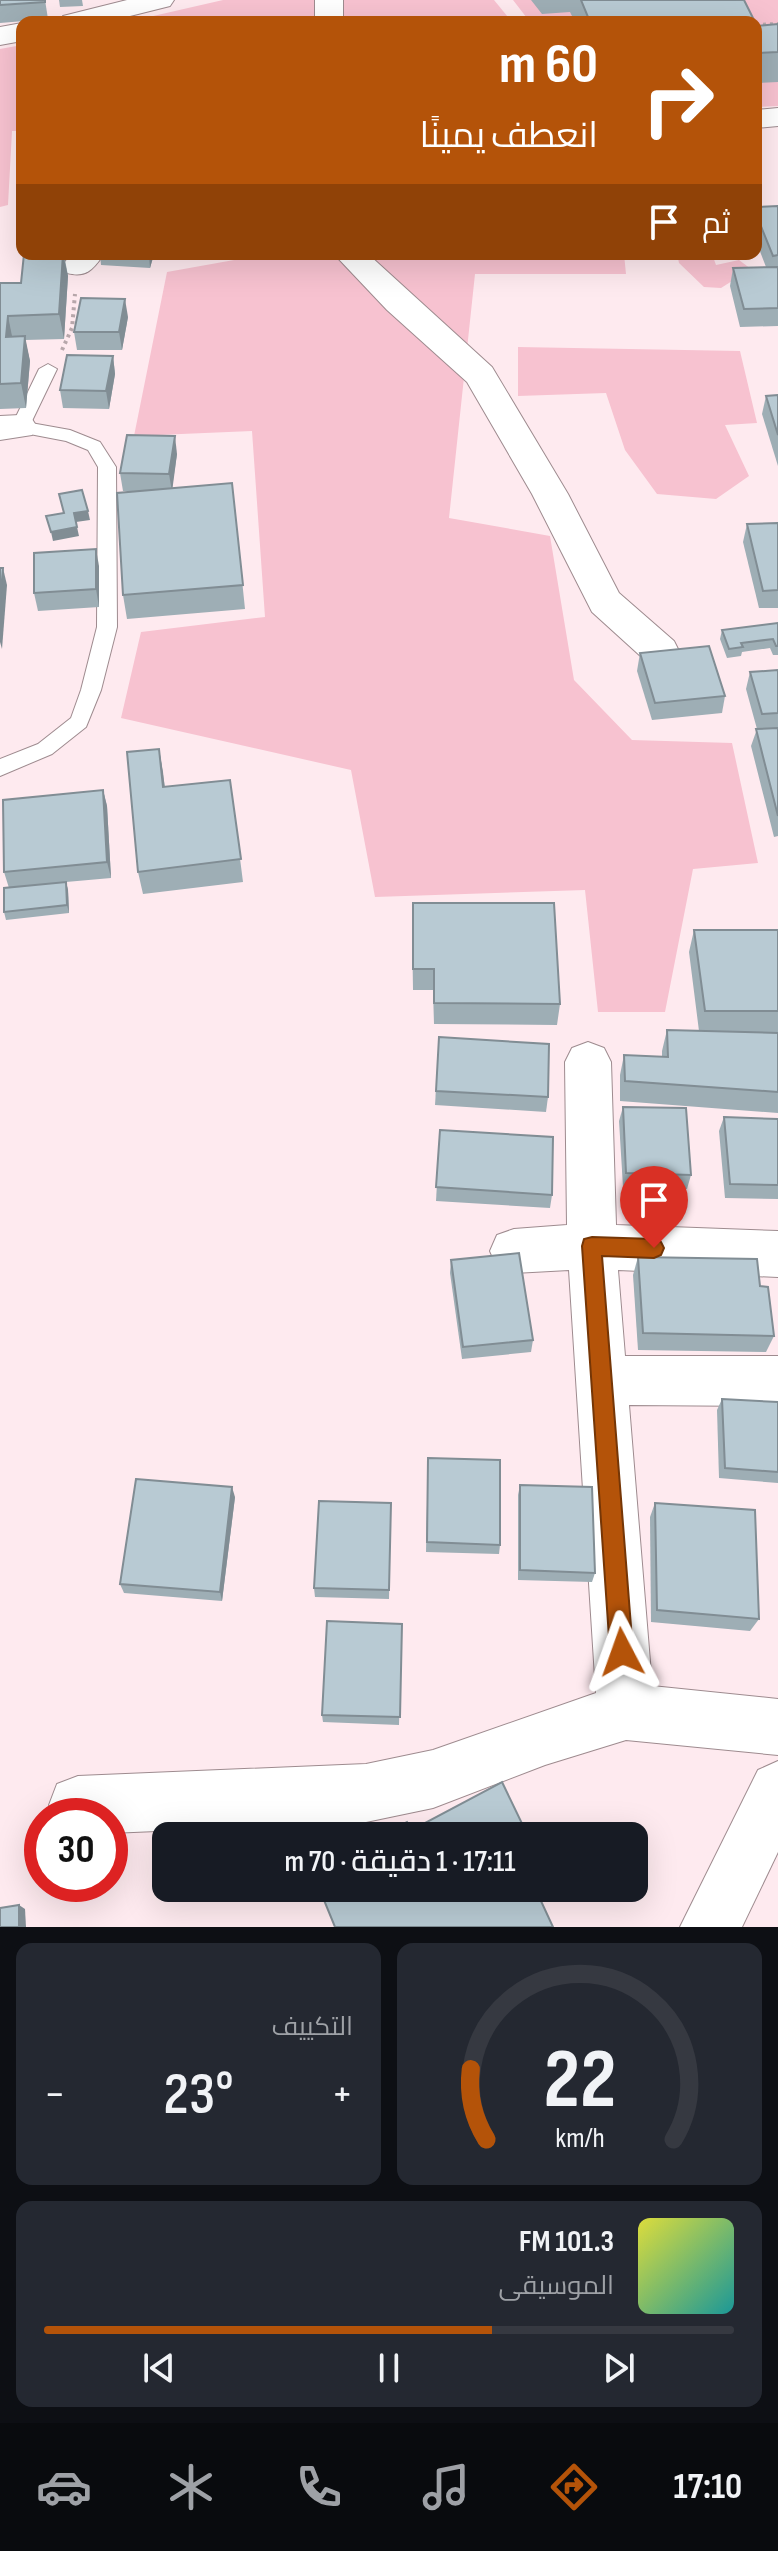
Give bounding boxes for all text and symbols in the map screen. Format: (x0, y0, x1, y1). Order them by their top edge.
text: 60 m (499, 32, 598, 99)
icon: right (626, 48, 730, 152)
text: انعطف يمينًا (419, 115, 598, 158)
icon: arrive (642, 200, 686, 244)
text: ثم (702, 206, 730, 242)
pin (620, 1166, 688, 1248)
icon: arrive (632, 1178, 676, 1222)
position arrow (580, 1610, 664, 1694)
speed limit sign: 30 (24, 1798, 128, 1902)
text: 17:11 · 1 دقيقة · 70 m (284, 1844, 516, 1880)
text: التكييف (271, 2012, 353, 2043)
text: 22 (543, 2031, 616, 2131)
text: 23° (163, 2059, 234, 2131)
text: − (44, 2068, 66, 2121)
text: + (331, 2068, 353, 2121)
text: km/h (555, 2121, 604, 2156)
text: 101.3 FM (519, 2224, 614, 2260)
text: الموسيقى (499, 2271, 614, 2302)
icon: previous (137, 2346, 181, 2390)
icon: pause (367, 2346, 411, 2390)
icon: next (597, 2346, 641, 2390)
icon: car (36, 2459, 92, 2515)
icon: climate (163, 2459, 219, 2515)
icon: phone (291, 2459, 347, 2515)
icon: music (418, 2459, 474, 2515)
icon: directions (546, 2459, 602, 2515)
text: 17:10 (674, 2466, 742, 2509)

